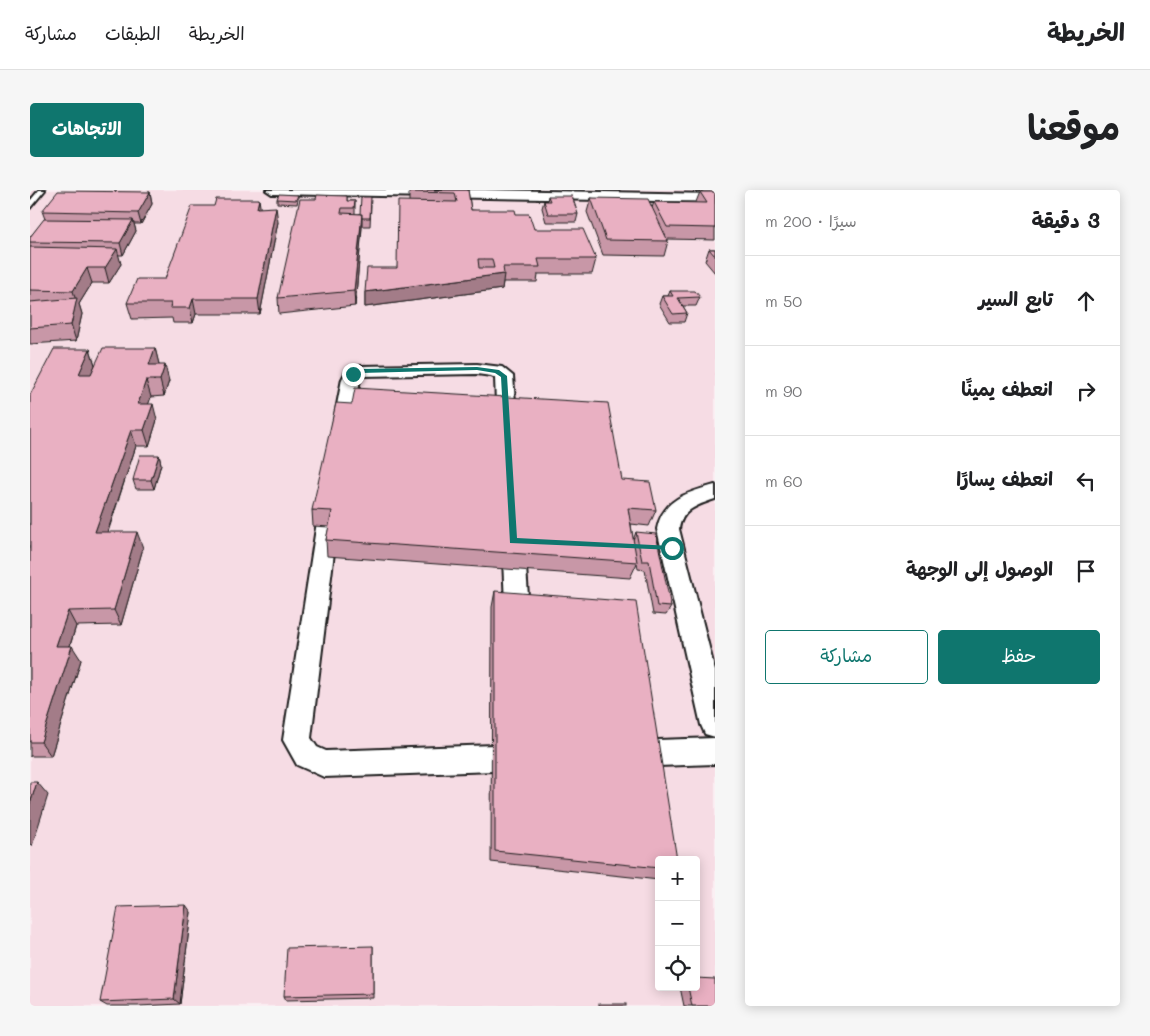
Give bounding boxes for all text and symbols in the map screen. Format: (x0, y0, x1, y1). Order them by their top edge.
text: الخريطة (1047, 16, 1125, 47)
text: مشاركة (25, 21, 77, 45)
text: الطبقات (105, 21, 161, 45)
text: الخريطة (189, 21, 245, 45)
button: الاتجاهات (30, 103, 144, 157)
text: موقعنا (1027, 103, 1120, 149)
text: 3 دقيقة (1031, 206, 1100, 233)
text: سيرًا · 200 m (765, 210, 857, 231)
text: تابع السير (978, 286, 1053, 311)
icon: ahead (1072, 287, 1100, 315)
text: 50 m (765, 290, 802, 311)
route end (342, 363, 365, 386)
text: انعطف يمينًا (961, 376, 1053, 401)
icon: right (1072, 377, 1100, 405)
text: 90 m (765, 380, 802, 401)
text: انعطف يسارًا (956, 466, 1053, 491)
icon: left (1072, 467, 1100, 495)
text: 60 m (765, 470, 802, 491)
route start (661, 537, 684, 560)
text: الوصول إلى الوجهة (906, 556, 1053, 581)
icon: arrive (1072, 557, 1100, 585)
button: مشاركة (765, 630, 928, 684)
button: حفظ (938, 630, 1100, 684)
map controls (655, 856, 700, 991)
button: + (655, 856, 700, 901)
button: − (655, 901, 700, 946)
button: locate (655, 946, 700, 991)

